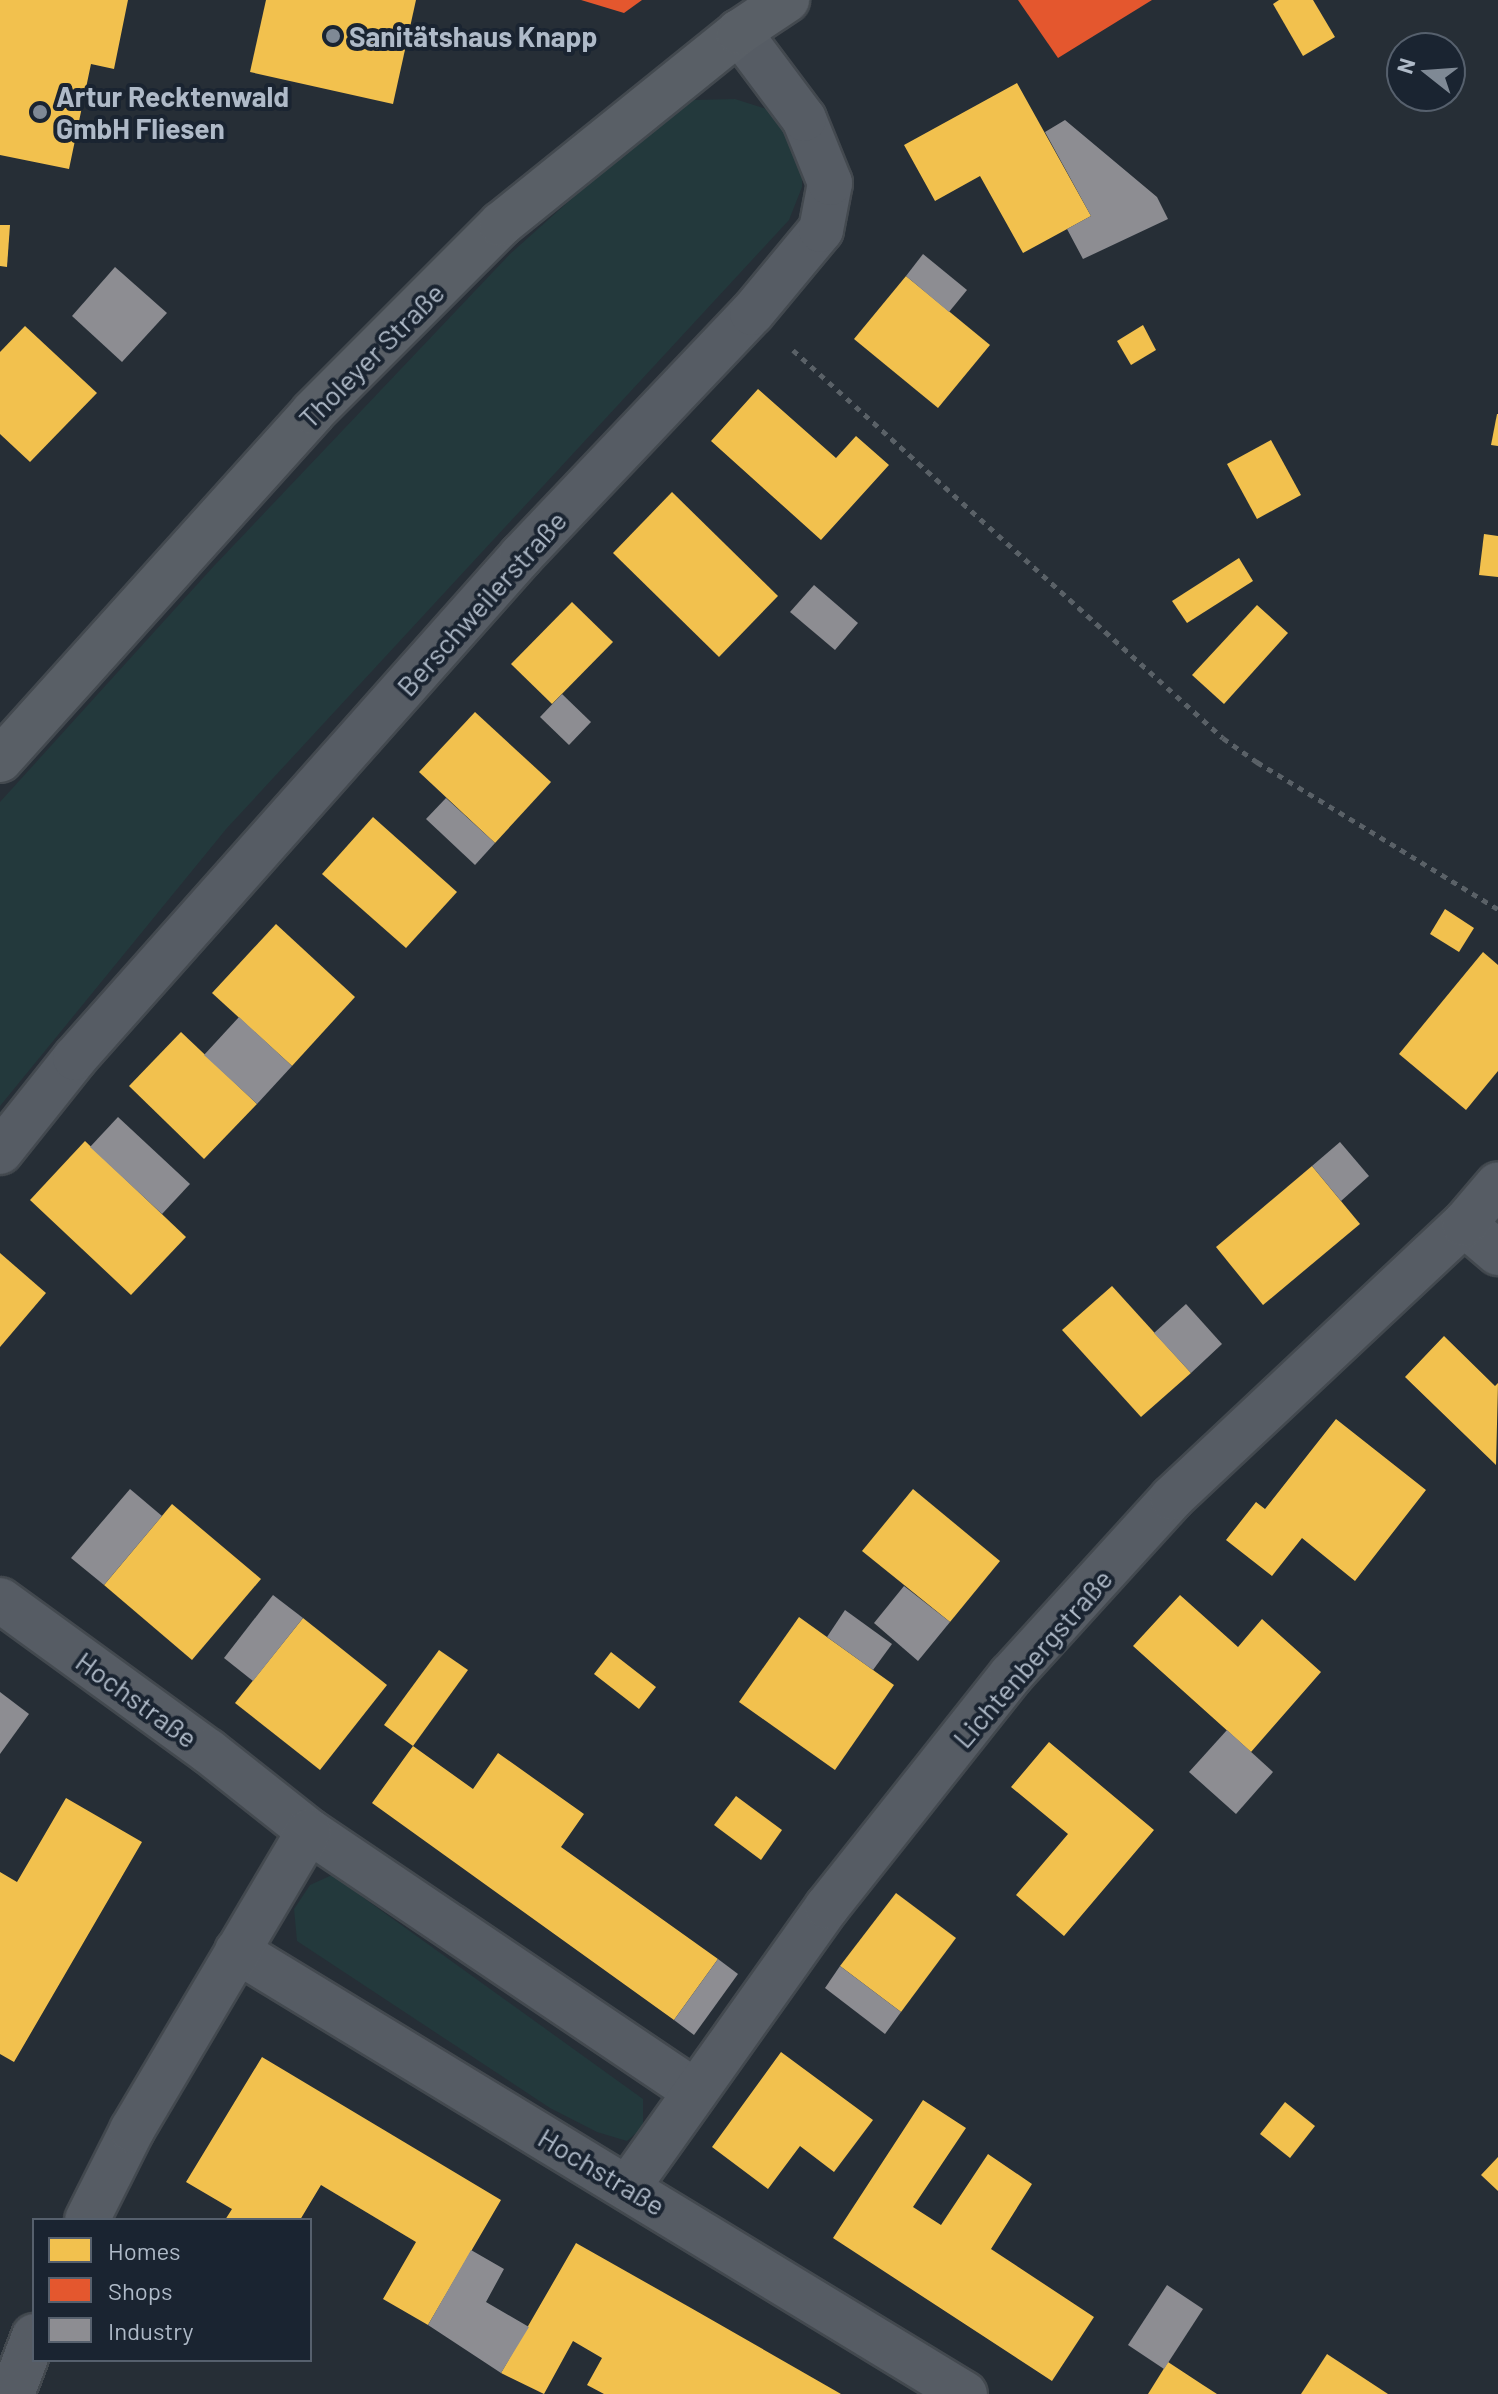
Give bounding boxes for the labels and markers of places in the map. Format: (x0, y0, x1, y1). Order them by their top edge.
place label: Sanitätshaus Knapp (349, 19, 597, 53)
marker: Sanitätshaus Knapp (324, 27, 342, 45)
place label: Artur Recktenwald GmbH Fliesen (56, 79, 289, 145)
marker: Artur Recktenwald GmbH Fliesen (31, 103, 49, 121)

